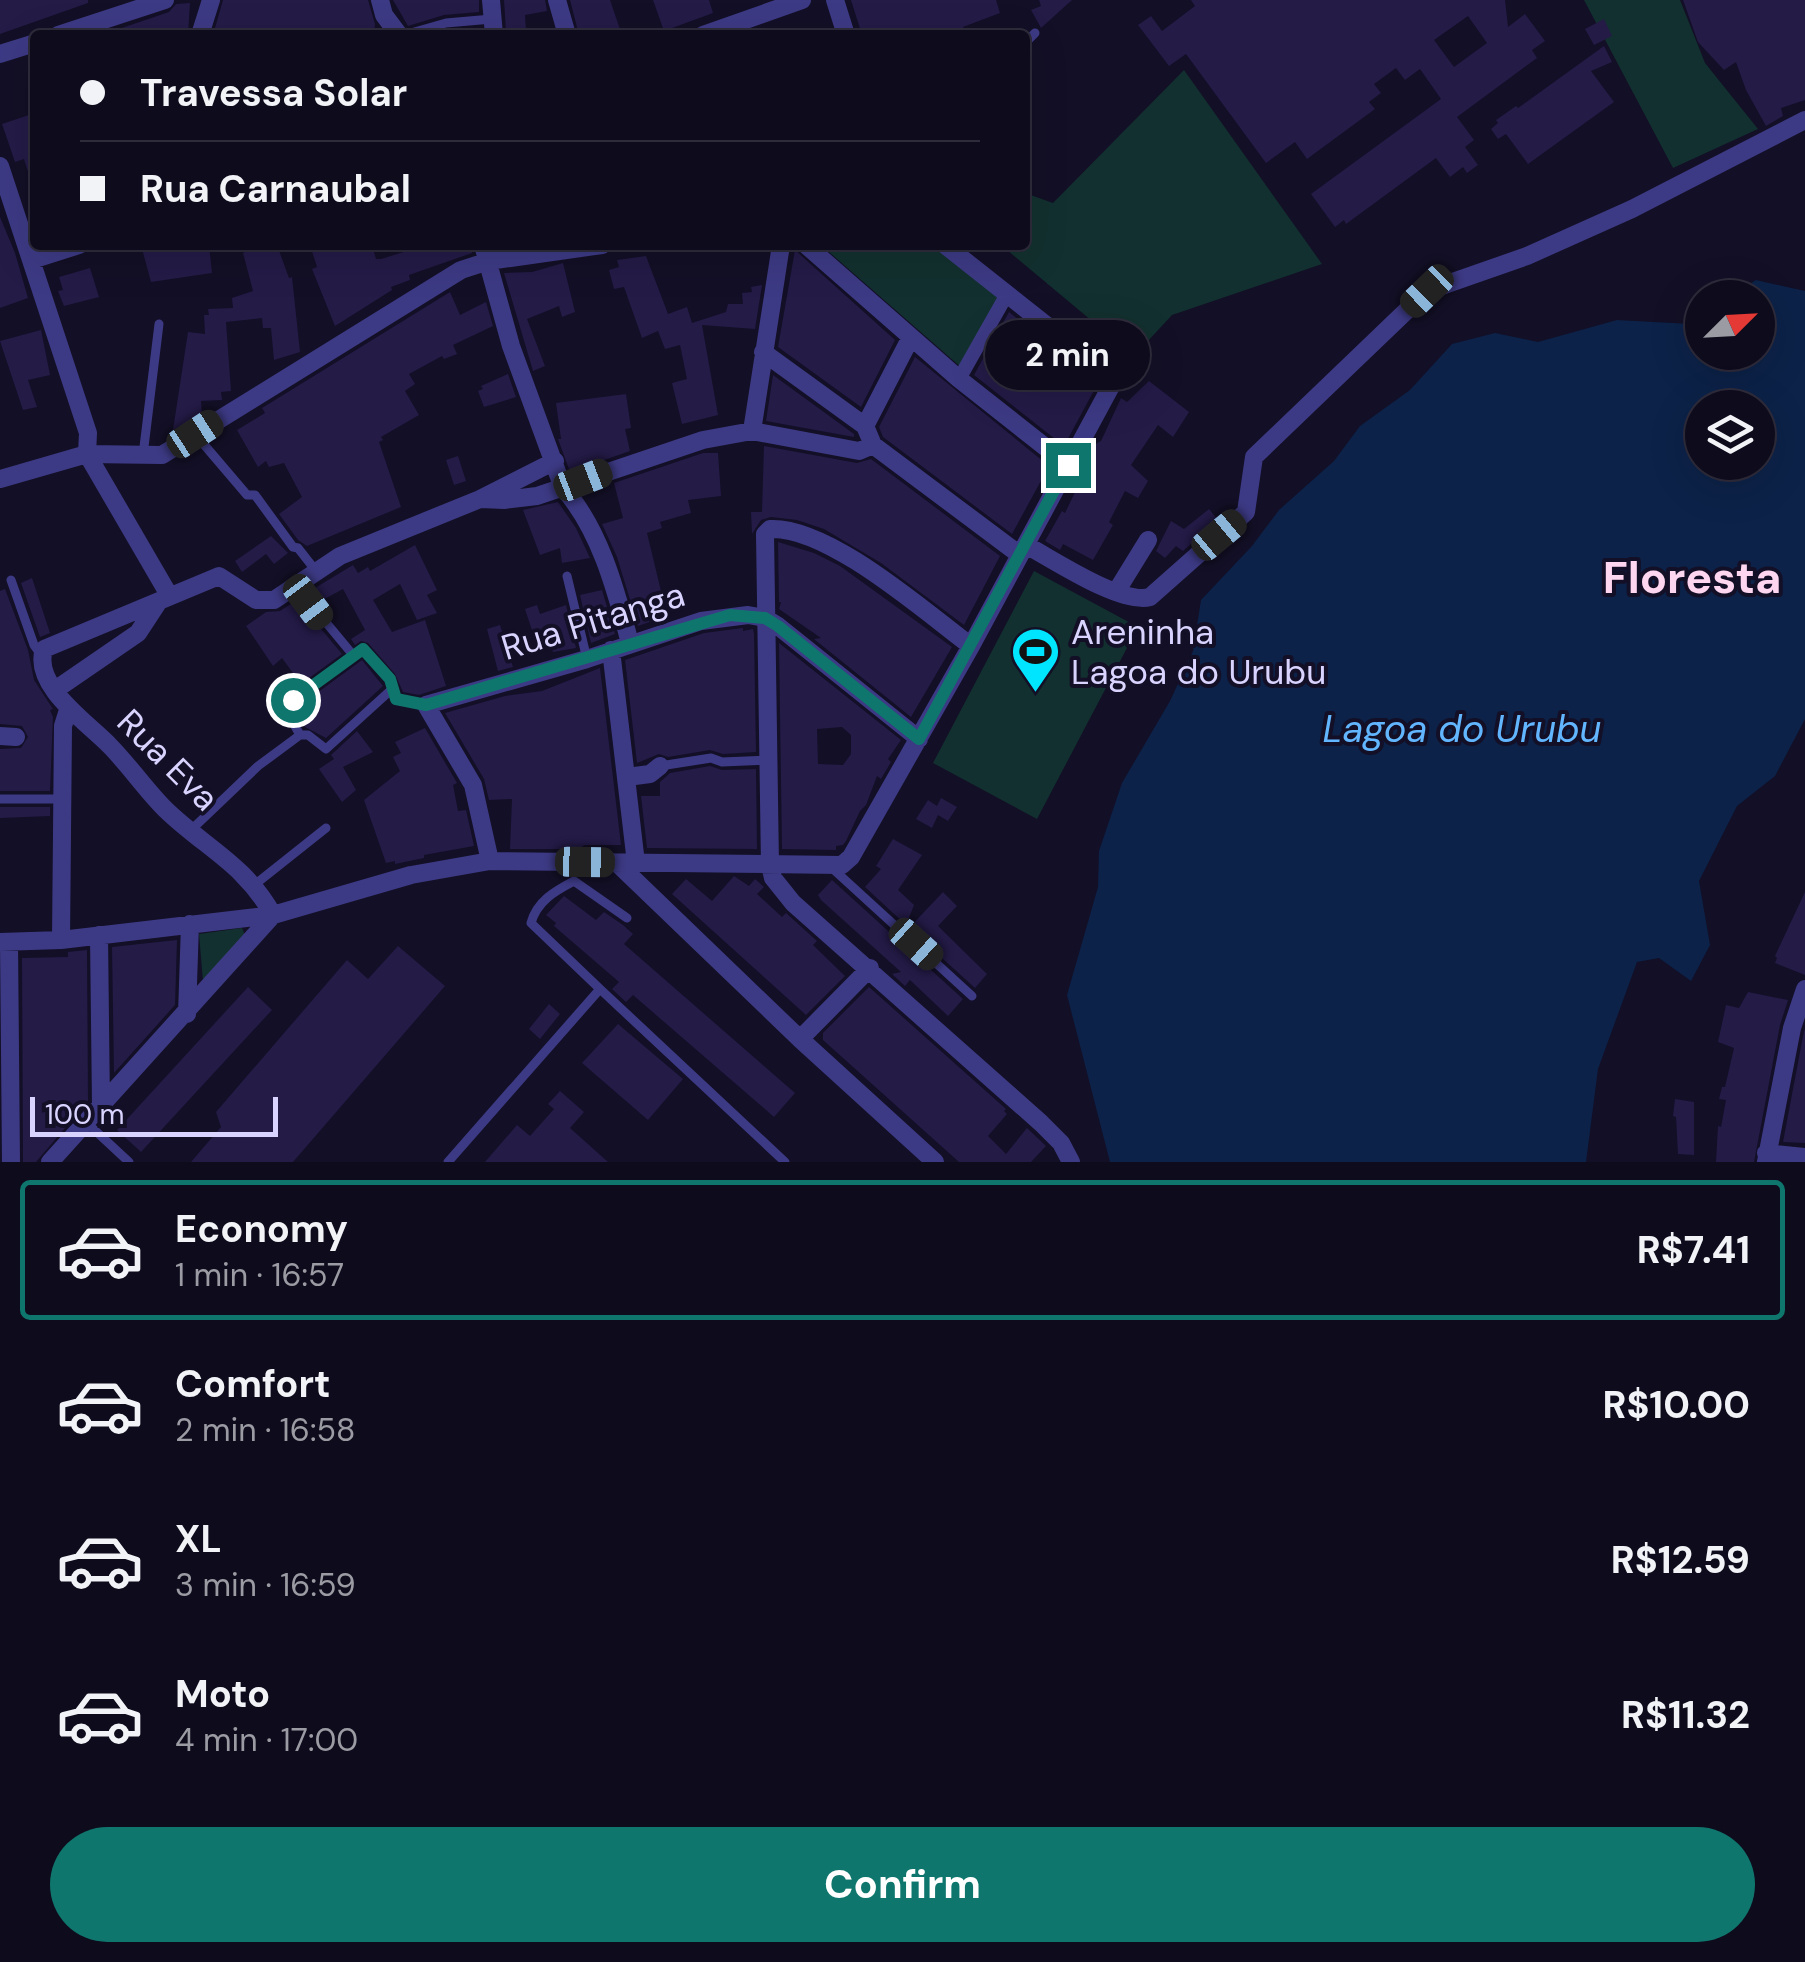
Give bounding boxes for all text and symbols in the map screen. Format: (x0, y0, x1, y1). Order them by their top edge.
text: Travessa Solar (140, 68, 407, 118)
text: Rua Carnaubal (140, 164, 411, 214)
car (1395, 259, 1459, 323)
north arrow (1685, 280, 1775, 370)
map controls (1685, 280, 1775, 480)
callout: 2 min (986, 320, 1150, 390)
text: 2 min (1025, 334, 1110, 376)
button: layers (1685, 390, 1775, 480)
car (162, 405, 228, 463)
route end (1046, 443, 1091, 488)
car (550, 455, 616, 505)
car (1186, 504, 1252, 566)
district label: Floresta (1603, 548, 1781, 607)
car (278, 569, 338, 635)
street label: Rua Pitanga (496, 571, 690, 671)
place label: Areninha Lagoa do Urubu (1071, 609, 1326, 695)
sports icon: Areninha Lagoa do Urubu (1010, 626, 1062, 694)
route start (271, 678, 316, 723)
street label: Rua Eva (107, 699, 229, 821)
water label: Lagoa do Urubu (1323, 704, 1601, 754)
car (555, 846, 615, 878)
car (884, 913, 948, 975)
scale bar (30, 1092, 278, 1136)
text: 100 m (45, 1096, 124, 1133)
text: Economy (175, 1204, 348, 1254)
icon: car (55, 1205, 145, 1295)
text: R$7.41 (1637, 1225, 1750, 1275)
text: 1 min · 16:57 (175, 1254, 344, 1296)
text: Comfort (175, 1359, 331, 1409)
icon: car (55, 1360, 145, 1450)
text: R$10.00 (1602, 1380, 1750, 1430)
text: 2 min · 16:58 (175, 1409, 355, 1451)
text: XL (175, 1514, 222, 1564)
icon: car (55, 1515, 145, 1605)
text: R$12.59 (1611, 1535, 1750, 1585)
text: 3 min · 16:59 (175, 1564, 356, 1606)
text: Moto (175, 1669, 270, 1719)
icon: car (55, 1670, 145, 1760)
text: R$11.32 (1621, 1690, 1750, 1740)
text: 4 min · 17:00 (175, 1719, 358, 1761)
button: Confirm (50, 1827, 1755, 1942)

